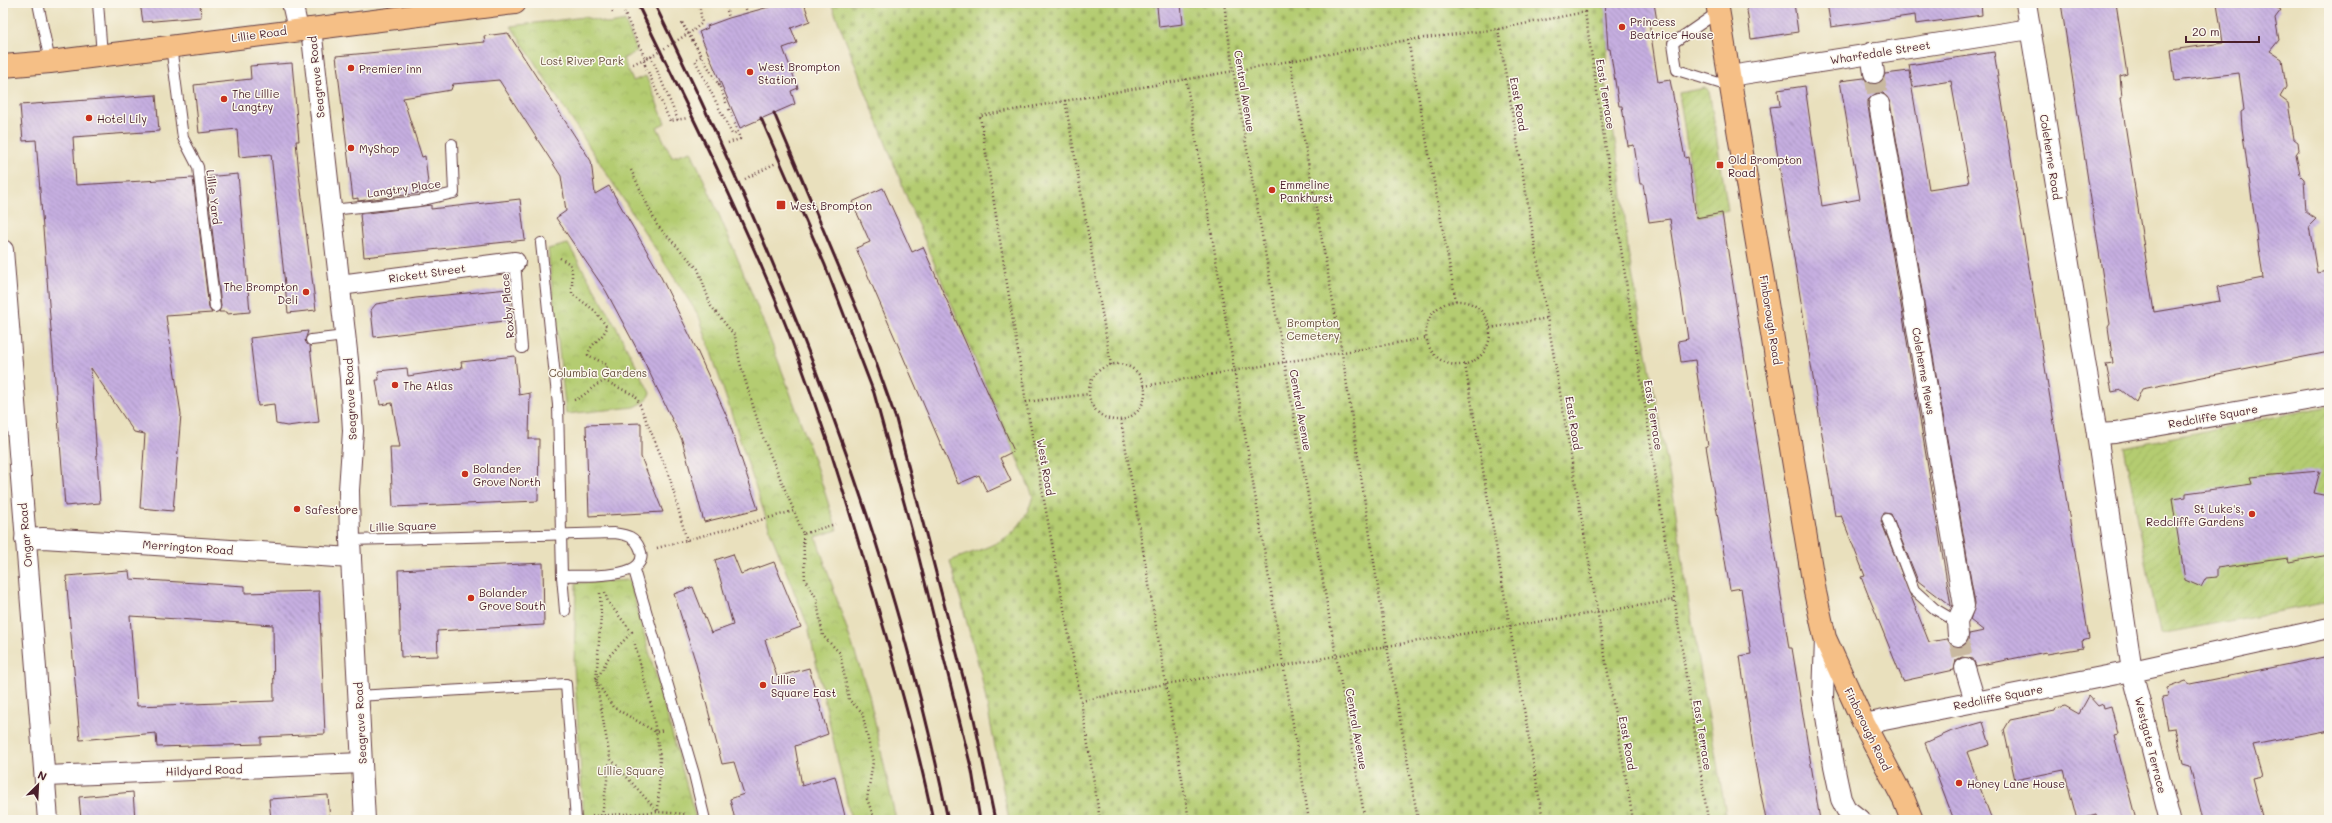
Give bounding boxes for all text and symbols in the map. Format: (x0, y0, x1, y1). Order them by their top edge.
place label: Princess Beatrice House (1630, 14, 1714, 42)
scale bar (2186, 18, 2259, 44)
marker: Princess Beatrice House (1617, 22, 1627, 32)
street label: Lillie Road (230, 23, 288, 45)
text: 20 m (2192, 23, 2220, 39)
street label: Seagrave Road (304, 35, 328, 119)
street label: Wharfedale Street (1829, 37, 1931, 67)
street label: Central Avenue (1231, 49, 1259, 133)
park label: Lost River Park (540, 53, 624, 68)
street label: East Terrace (1593, 58, 1619, 130)
place label: West Brompton Station (758, 59, 840, 87)
place label: Premier inn (359, 61, 422, 76)
marker: Premier inn (346, 63, 356, 73)
marker: West Brompton Station (745, 67, 755, 77)
street label: East Road (1507, 76, 1531, 132)
place label: The Lillie Langtry (232, 86, 280, 114)
marker: The Lillie Langtry (219, 94, 229, 104)
place label: Hotel Lily (97, 111, 147, 126)
marker: Hotel Lily (84, 113, 94, 123)
street label: Coleherne Road (2037, 113, 2065, 201)
place label: MyShop (359, 141, 399, 156)
marker: MyShop (346, 143, 356, 153)
place label: Old Brompton Road (1728, 152, 1802, 180)
marker: Old Brompton Road (1715, 160, 1725, 170)
street label: Lillie Yard (203, 169, 225, 225)
street label: Langtry Place (366, 175, 442, 201)
place label: Emmeline Pankhurst (1280, 177, 1334, 205)
marker: Emmeline Pankhurst (1267, 185, 1277, 195)
place label: West Brompton (790, 198, 872, 213)
marker: West Brompton (775, 199, 787, 211)
street label: Rickett Street (387, 260, 467, 286)
street label: Roxby Place (497, 273, 517, 339)
street label: Finborough Road (1756, 274, 1786, 366)
place label: The Brompton Deli (223, 279, 298, 307)
marker: The Brompton Deli (301, 287, 311, 297)
park label: Brompton Cemetery (1286, 315, 1340, 343)
street label: Coleherne Mews (1909, 326, 1939, 416)
street label: Seagrave Road (340, 358, 360, 440)
park label: Columbia Gardens (549, 365, 647, 380)
street label: Central Avenue (1286, 368, 1316, 452)
place label: The Atlas (403, 378, 453, 393)
street label: East Terrace (1641, 379, 1667, 451)
marker: The Atlas (390, 380, 400, 390)
street label: East Road (1562, 395, 1586, 451)
street label: Redcliffe Square (2167, 401, 2259, 431)
street label: West Road (1034, 437, 1058, 497)
place label: Bolander Grove North (473, 461, 541, 489)
marker: Bolander Grove North (460, 469, 470, 479)
place label: St Luke's, Redcliffe Gardens (2146, 501, 2244, 529)
street label: Ongar Road (15, 502, 35, 568)
place label: Safestore (305, 502, 358, 517)
marker: Safestore (292, 504, 302, 514)
marker: St Luke's, Redcliffe Gardens (2247, 509, 2257, 519)
street label: Lillie Square (369, 517, 437, 535)
street label: Merrington Road (142, 536, 234, 558)
place label: Bolander Grove South (479, 585, 545, 613)
marker: Bolander Grove South (466, 593, 476, 603)
place label: Lillie Square East (771, 672, 836, 700)
marker: Lillie Square East (758, 680, 768, 690)
street label: Redcliffe Square (1952, 681, 2044, 713)
street label: Seagrave Road (350, 682, 370, 764)
street label: Finborough Road (1841, 685, 1895, 773)
street label: Central Avenue (1342, 687, 1372, 771)
street label: Westgate Terrace (2132, 695, 2170, 795)
street label: East Terrace (1690, 699, 1716, 771)
street label: East Road (1616, 715, 1640, 771)
street label: Hildyard Road (165, 761, 243, 779)
park label: Lillie Square (598, 763, 665, 778)
north arrow (18, 765, 58, 805)
text: N (35, 767, 49, 784)
place label: Honey Lane House (1967, 776, 2065, 791)
marker: Honey Lane House (1954, 778, 1964, 788)

